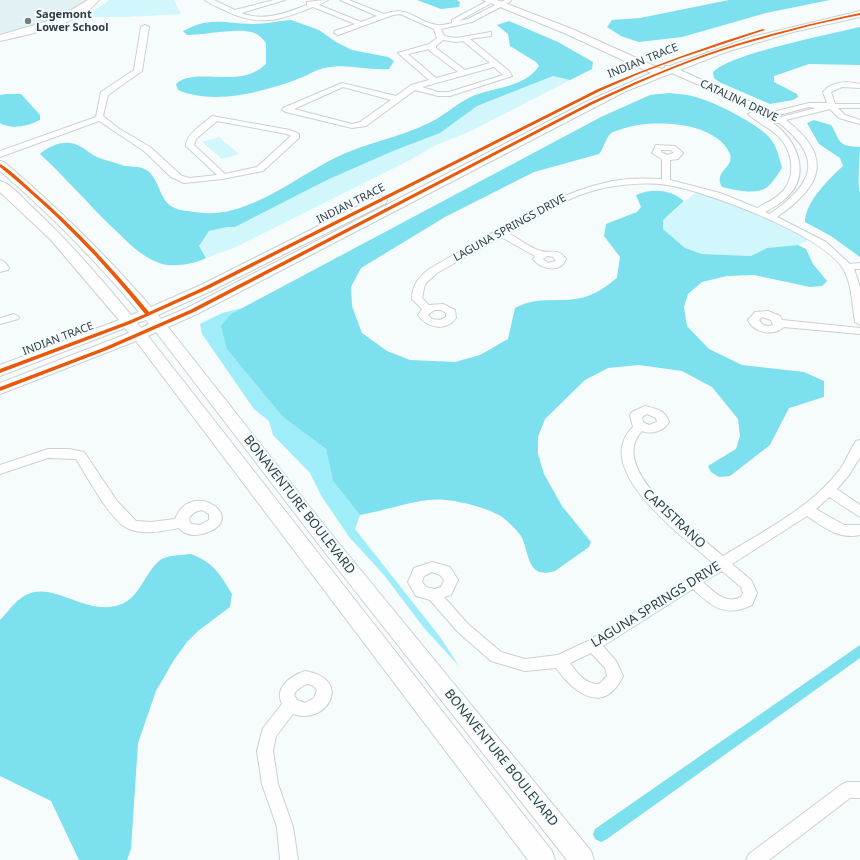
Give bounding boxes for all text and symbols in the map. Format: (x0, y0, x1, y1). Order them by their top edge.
place label: Sagemont Lower School (36, 8, 108, 34)
marker: Sagemont Lower School (23, 16, 33, 26)
street label: INDIAN TRACE (606, 41, 680, 81)
street label: CATALINA DRIVE (698, 77, 780, 125)
street label: INDIAN TRACE (315, 181, 387, 227)
street label: LAGUNA SPRINGS DRIVE (451, 192, 569, 264)
street label: INDIAN TRACE (21, 319, 95, 359)
street label: BONAVENTURE BOULEVARD (240, 432, 358, 578)
street label: CAPISTRANO (640, 486, 708, 552)
street label: LAGUNA SPRINGS DRIVE (588, 559, 724, 651)
street label: BONAVENTURE BOULEVARD (441, 686, 561, 830)

